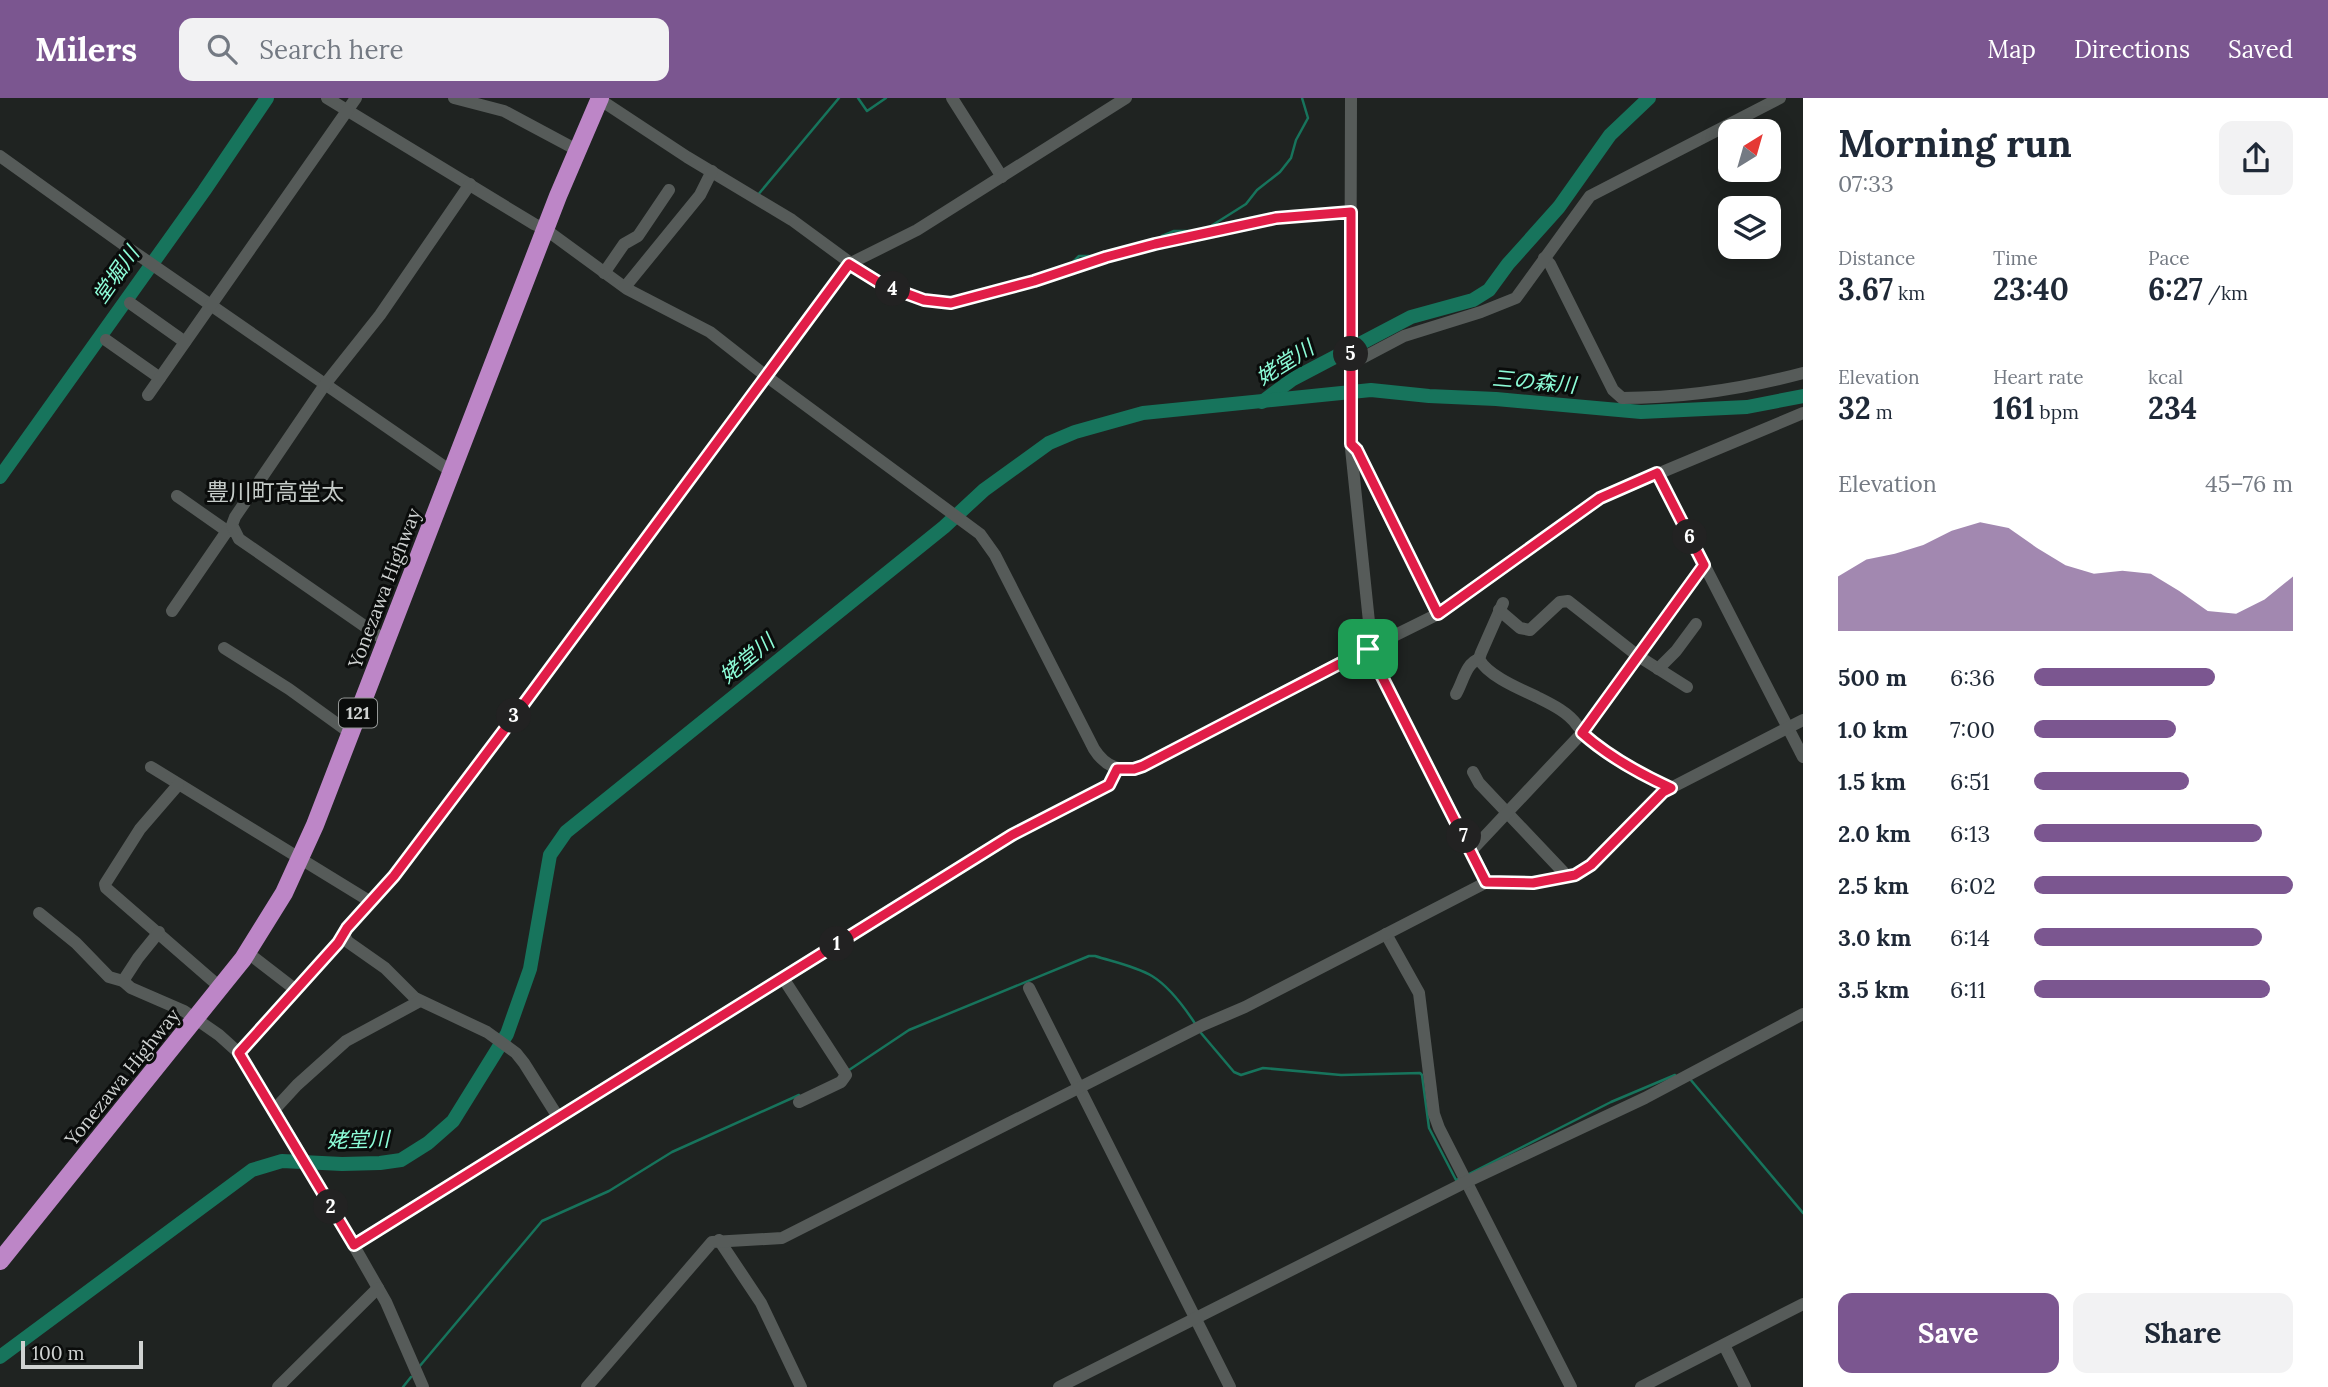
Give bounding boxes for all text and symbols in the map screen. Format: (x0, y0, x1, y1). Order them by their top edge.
search box (179, 18, 669, 81)
text: Milers (35, 28, 137, 70)
icon: search (203, 30, 241, 68)
text: Search here (259, 33, 404, 66)
text: Map (1987, 34, 2036, 65)
text: Directions (2074, 34, 2190, 65)
text: Saved (2228, 34, 2293, 65)
north arrow (1718, 119, 1782, 182)
map controls (1718, 119, 1781, 259)
text: Morning run (1838, 119, 2072, 167)
button: share (2219, 121, 2293, 195)
text: 07:33 (1838, 169, 1894, 198)
button: layers (1718, 196, 1781, 259)
water label: 堂堀川 (86, 240, 146, 308)
text: Distance (1838, 246, 1915, 270)
text: Time (1993, 246, 2038, 270)
text: Pace (2148, 246, 2190, 270)
text: 3.67 (1838, 270, 1893, 308)
text: 23:40 (1993, 270, 2069, 308)
text: 6:27 (2148, 270, 2203, 308)
pin: 4 (876, 272, 910, 306)
text: 4 (887, 276, 898, 300)
text: km (1893, 281, 1925, 305)
text: /km (2203, 281, 2248, 305)
water label: 姥堂川 (1251, 333, 1320, 391)
pin: 5 (1334, 336, 1368, 372)
text: 5 (1345, 341, 1356, 365)
water label: 三の森川 (1491, 364, 1579, 399)
text: Elevation (1838, 365, 1920, 389)
text: Heart rate (1993, 365, 2084, 389)
text: kcal (2148, 365, 2183, 389)
text: 32 (1838, 389, 1871, 427)
text: 161 (1993, 389, 2035, 427)
text: 234 (2148, 389, 2197, 427)
text: m (1871, 400, 1893, 424)
text: bpm (2035, 400, 2079, 424)
text: Elevation (1838, 469, 1937, 498)
text: 45–76 m (2205, 469, 2293, 498)
district label: 豊川町高堂太 (206, 477, 344, 506)
street label: Yonezawa Highway (342, 504, 426, 672)
pin: 6 (1672, 520, 1708, 555)
text: 6 (1684, 524, 1695, 548)
pin (1338, 619, 1398, 679)
water label: 姥堂川 (714, 627, 781, 689)
icon: arrive (1349, 630, 1387, 668)
text: 500 m (1838, 663, 1907, 692)
text: 6:36 (1950, 663, 1995, 692)
road number: 121 (339, 698, 377, 728)
pin: 3 (496, 698, 532, 734)
text: 3 (508, 703, 519, 727)
text: 1.0 km (1838, 715, 1908, 744)
text: 7:00 (1950, 715, 1995, 744)
text: 1.5 km (1838, 767, 1906, 796)
text: 6:51 (1950, 767, 1990, 796)
pin: 7 (1446, 818, 1482, 854)
text: 2.0 km (1838, 819, 1911, 848)
text: 6:13 (1950, 819, 1990, 848)
text: 7 (1459, 823, 1468, 847)
text: 2.5 km (1838, 871, 1909, 900)
text: 6:02 (1950, 871, 1996, 900)
text: 3.0 km (1838, 923, 1911, 952)
text: 6:14 (1950, 923, 1990, 952)
pin: 1 (820, 926, 854, 962)
text: 1 (833, 931, 840, 955)
text: 3.5 km (1838, 975, 1910, 1004)
text: 6:11 (1950, 975, 1986, 1004)
street label: Yonezawa Highway (59, 1004, 185, 1151)
water label: 姥堂川 (326, 1125, 392, 1154)
pin: 2 (314, 1190, 348, 1224)
text: 2 (325, 1194, 336, 1218)
button: Save (1838, 1293, 2059, 1373)
button: Share (2073, 1293, 2293, 1373)
scale bar (21, 1338, 144, 1370)
text: 100 m (32, 1341, 85, 1365)

